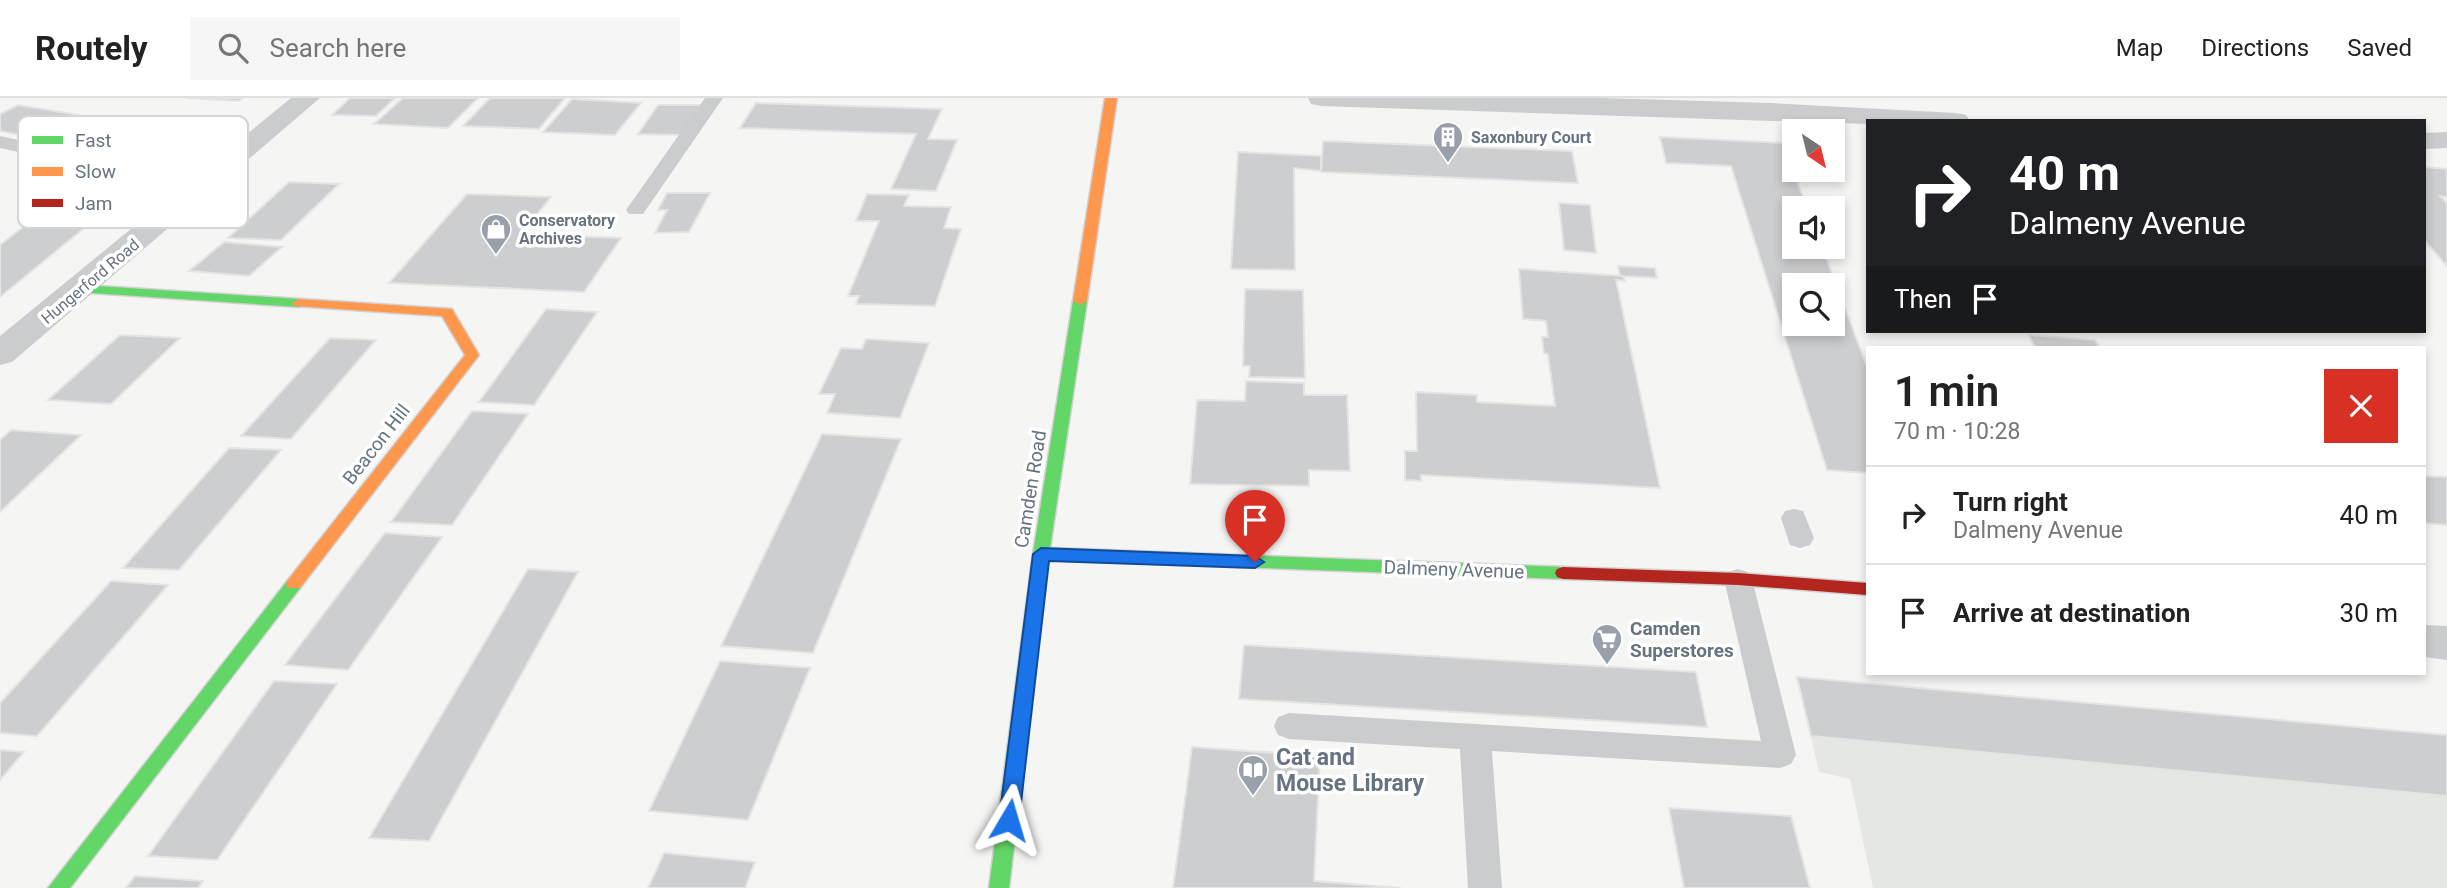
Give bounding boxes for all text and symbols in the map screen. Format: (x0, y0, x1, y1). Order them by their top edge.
search box (190, 17, 680, 80)
text: Routely (35, 29, 148, 68)
icon: search (214, 29, 252, 67)
text: Search here (270, 33, 406, 63)
text: Map (2116, 34, 2163, 62)
text: Directions (2201, 34, 2309, 62)
text: Saved (2347, 34, 2412, 62)
legend (18, 116, 248, 228)
north arrow (1782, 119, 1844, 182)
map controls (1782, 119, 1845, 336)
building icon: Saxonbury Court (1431, 120, 1465, 164)
place label: Saxonbury Court (1471, 128, 1592, 147)
text: Fast (75, 129, 112, 152)
text: 40 m (2009, 145, 2120, 202)
icon: right (1894, 147, 1985, 238)
text: Slow (75, 160, 116, 183)
text: Jam (75, 192, 112, 215)
button: sound (1782, 196, 1845, 259)
text: Dalmeny Avenue (2009, 204, 2246, 242)
place label: Conservatory Archives (519, 211, 616, 248)
shop icon: Conservatory Archives (479, 212, 513, 256)
street label: Hungerford Road (38, 235, 143, 328)
button: search (1782, 273, 1845, 336)
icon: arrive (1966, 280, 2004, 318)
text: Then (1894, 284, 1952, 314)
text: 1 min (1894, 367, 1999, 416)
button: close (2324, 369, 2398, 443)
street label: Beacon Hill (338, 400, 415, 489)
text: 70 m · 10:28 (1894, 418, 2020, 445)
street label: Camden Road (1010, 429, 1051, 550)
text: Turn right (1953, 487, 2068, 517)
pin (1225, 490, 1285, 562)
icon: right (1894, 496, 1932, 534)
text: 40 m (2340, 500, 2398, 530)
icon: arrive (1236, 501, 1274, 539)
text: Dalmeny Avenue (1953, 517, 2123, 544)
street label: Dalmeny Avenue (1383, 556, 1525, 583)
icon: arrive (1894, 594, 1932, 632)
text: Arrive at destination (1953, 598, 2190, 628)
text: 30 m (2340, 598, 2398, 628)
place label: Camden Superstores (1630, 617, 1734, 662)
supermarket icon: Camden Superstores (1590, 622, 1624, 666)
place label: Cat and Mouse Library (1276, 744, 1424, 797)
library icon: Cat and Mouse Library (1236, 753, 1270, 797)
position arrow (972, 783, 1046, 857)

